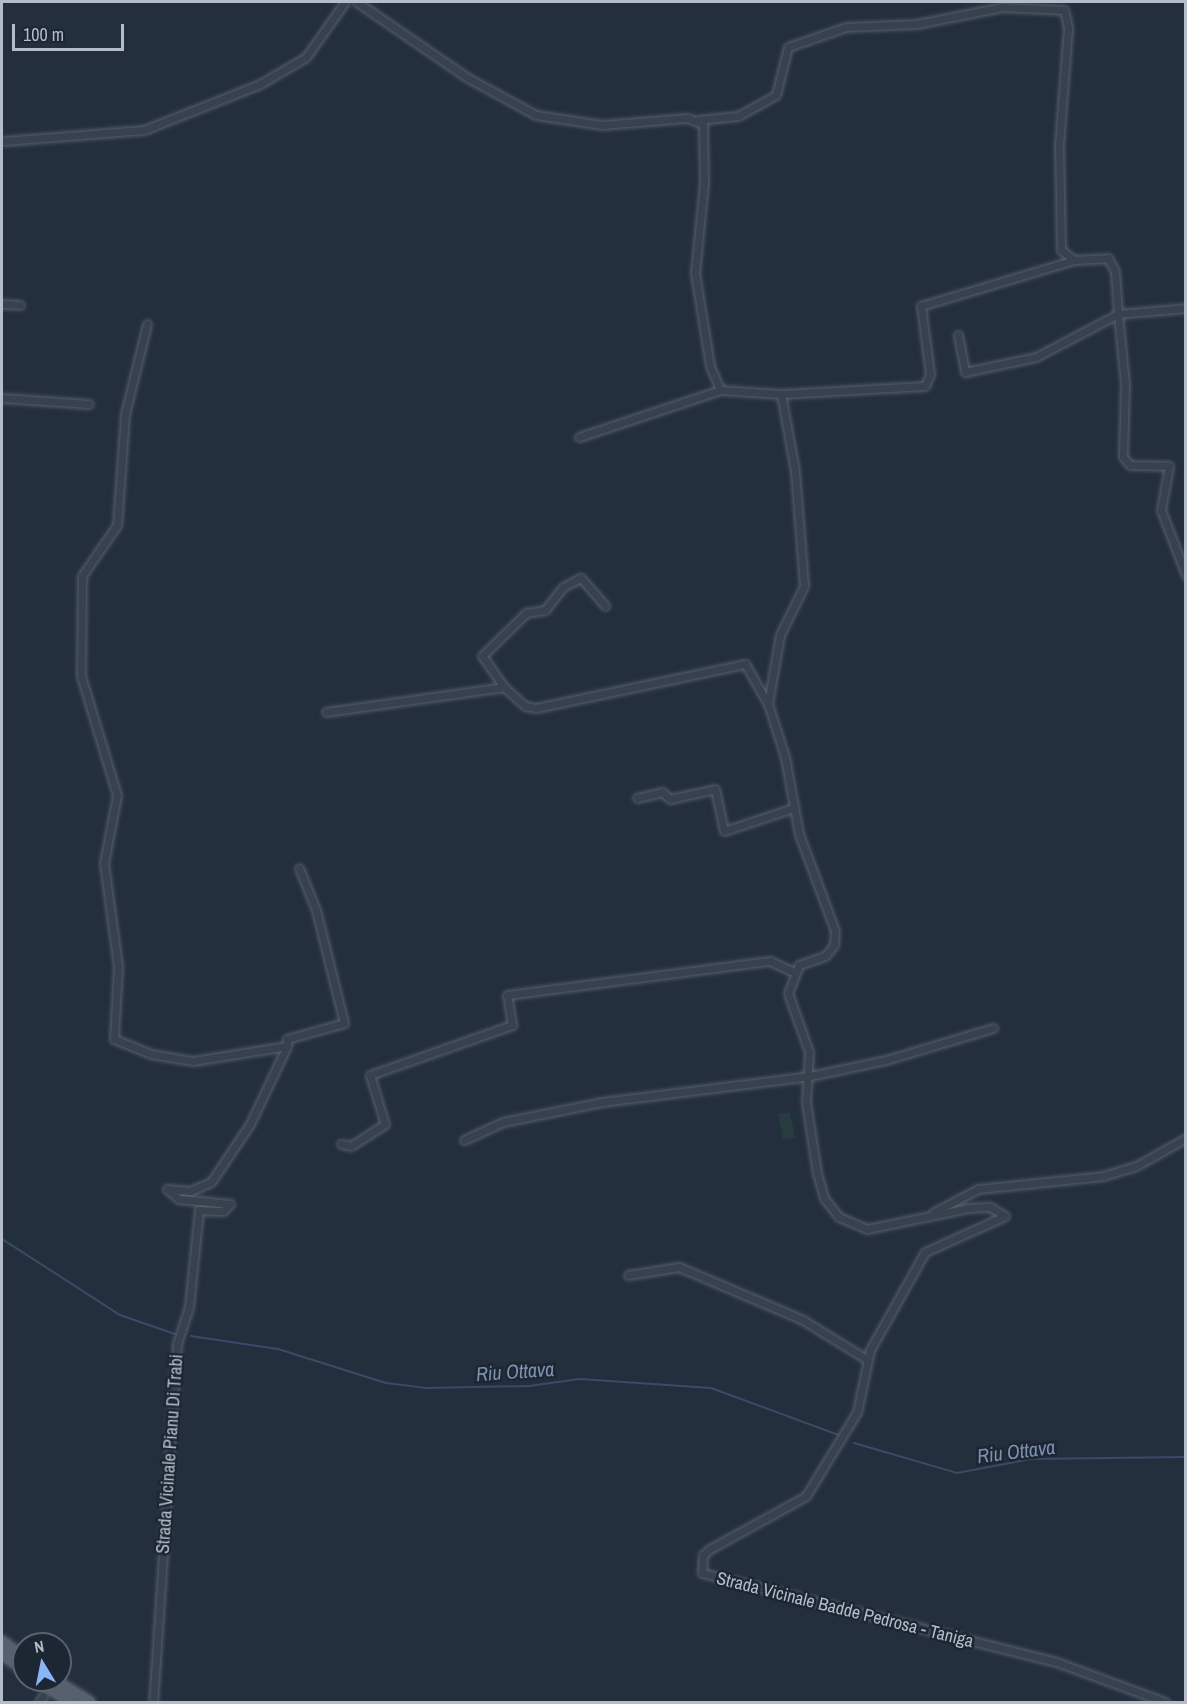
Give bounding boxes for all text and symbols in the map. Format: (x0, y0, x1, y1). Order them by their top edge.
scale bar (15, 12, 128, 50)
text: 100 m (23, 22, 64, 47)
street label: Strada Vicinale Pianu Di Trabi (152, 1353, 188, 1555)
water label: Riu Ottava (475, 1356, 555, 1386)
water label: Riu Ottava (976, 1434, 1056, 1468)
street label: Strada Vicinale Badde Pedrosa - Taniga (714, 1568, 976, 1652)
north arrow (12, 1632, 72, 1692)
text: N (33, 1635, 46, 1658)

